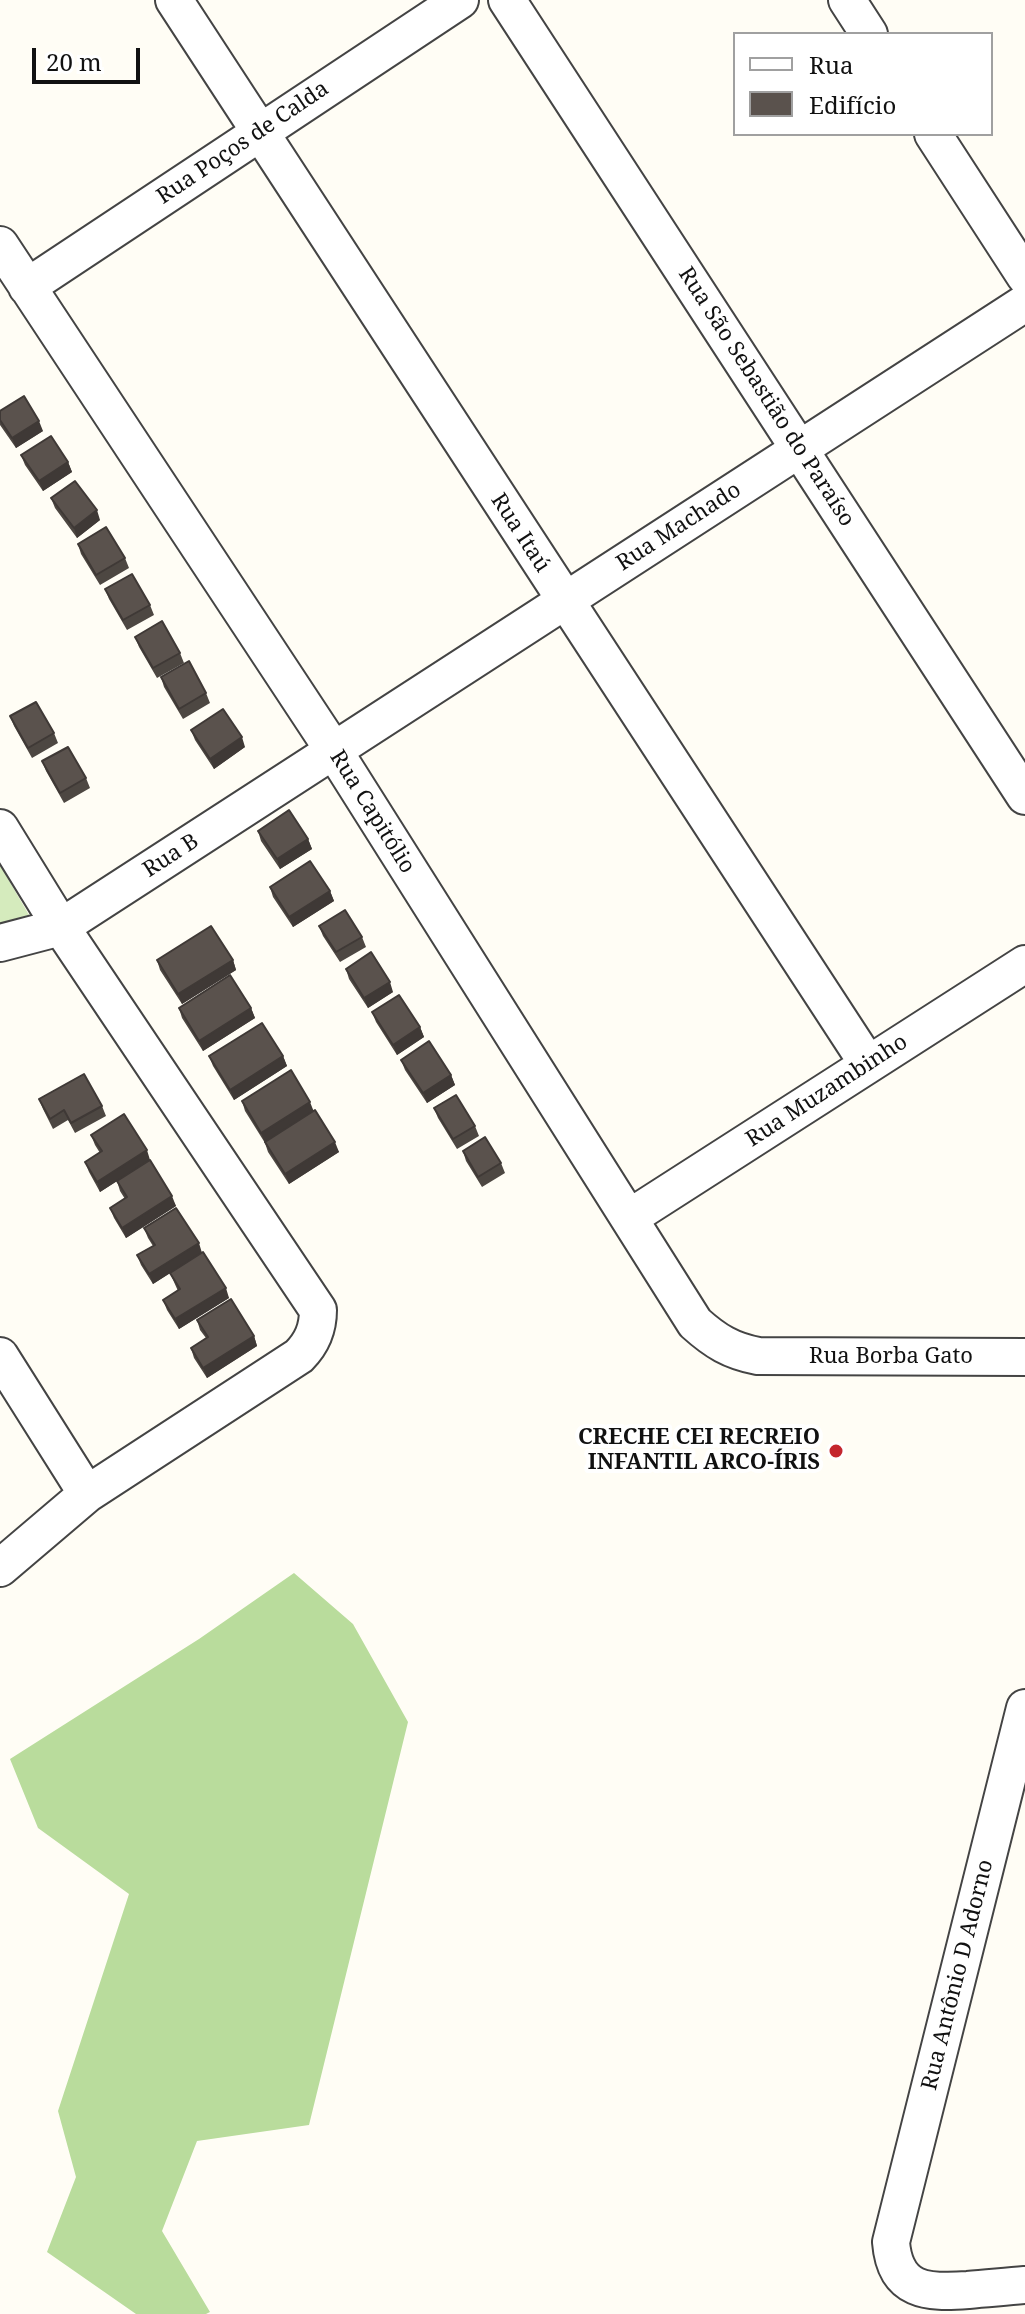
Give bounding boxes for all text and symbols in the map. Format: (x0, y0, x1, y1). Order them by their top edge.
scale bar (36, 32, 144, 82)
legend (733, 32, 993, 136)
text: 20 m (46, 45, 102, 78)
text: Rua (809, 48, 854, 81)
street label: Rua Poços de Calda (152, 76, 334, 210)
text: Edifício (809, 88, 896, 121)
street label: Rua São Sebastião do Paraíso (672, 262, 860, 532)
street label: Rua Machado (612, 477, 746, 577)
street label: Rua Itaú (485, 489, 555, 577)
street label: Rua Capitólio (324, 746, 420, 878)
street label: Rua B (138, 828, 204, 884)
street label: Rua Muzambinho (741, 1029, 913, 1153)
street label: Rua Borba Gato (809, 1344, 973, 1370)
place label: CRECHE CEI RECREIO INFANTIL ARCO-ÍRIS (578, 1425, 820, 1476)
marker: CRECHE CEI RECREIO INFANTIL ARCO-ÍRIS (827, 1442, 845, 1460)
street label: Rua Antônio D Adorno (917, 1857, 999, 2093)

